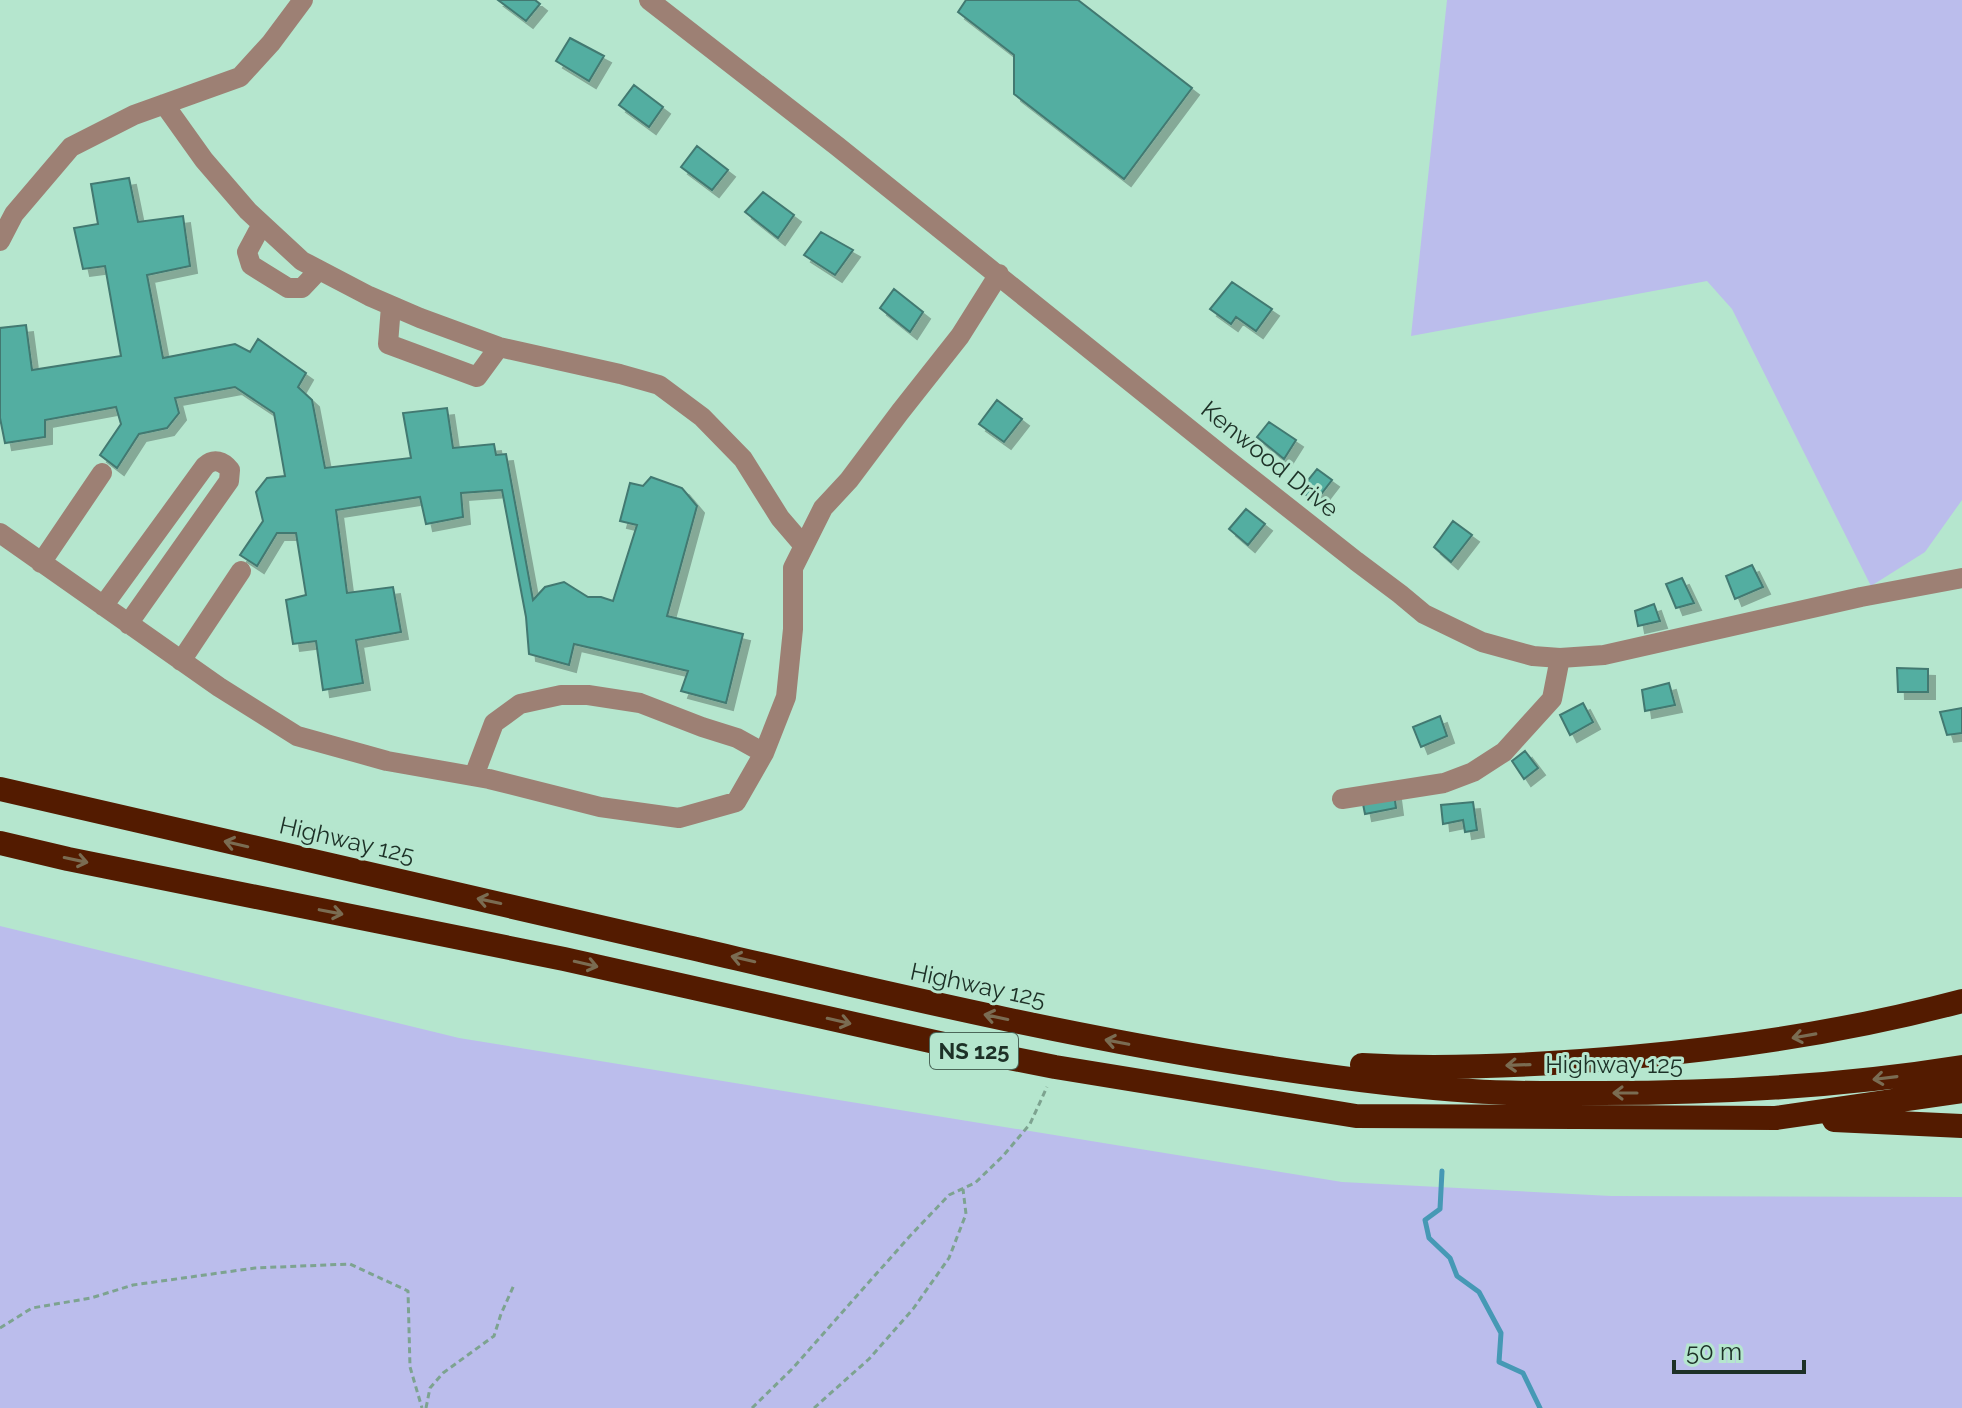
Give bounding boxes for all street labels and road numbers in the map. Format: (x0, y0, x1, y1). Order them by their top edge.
street label: Kenwood Drive (1195, 395, 1345, 523)
street label: Highway 125 (277, 810, 417, 870)
street label: Highway 125 (908, 957, 1048, 1013)
road number: NS 125 (930, 1033, 1018, 1069)
street label: Highway 125 (1545, 1050, 1683, 1079)

